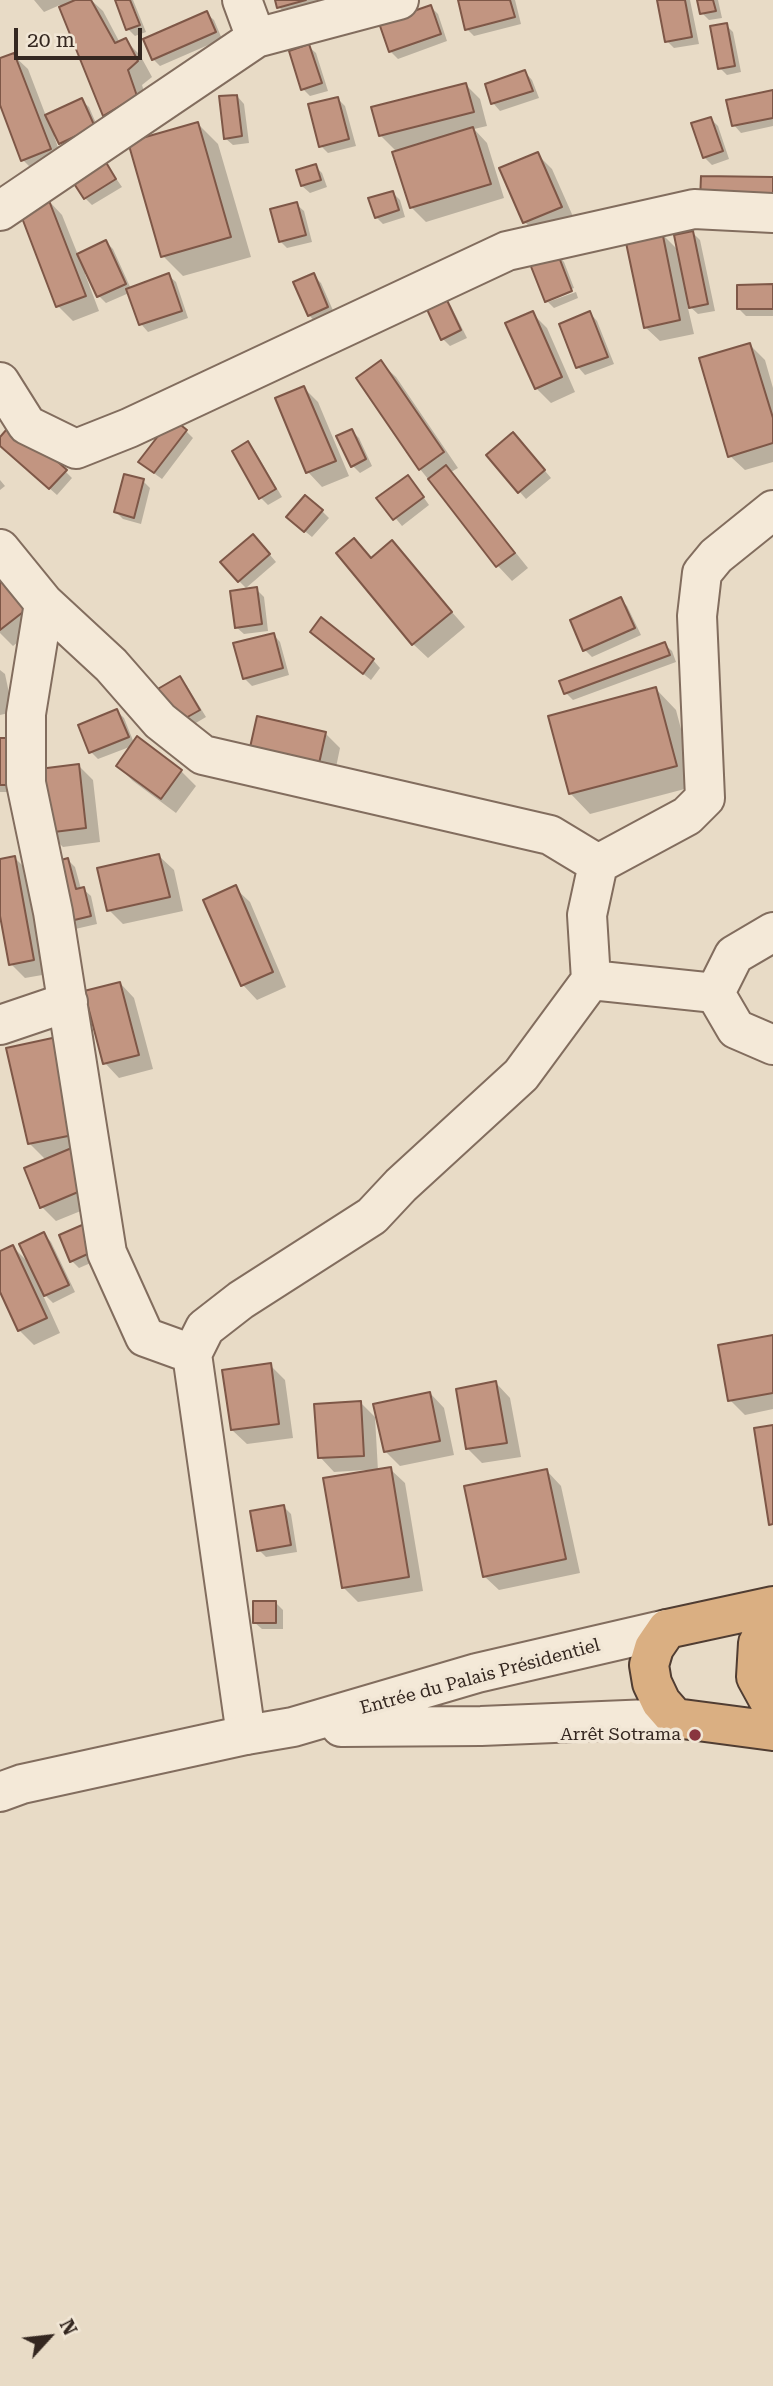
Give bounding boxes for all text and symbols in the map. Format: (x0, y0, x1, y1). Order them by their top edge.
scale bar (18, 14, 145, 58)
text: 20 m (27, 28, 75, 52)
street label: Entrée du Palais Présidentiel (358, 1635, 602, 1719)
place label: Arrêt Sotrama (560, 1724, 681, 1746)
marker: Arrêt Sotrama (687, 1727, 703, 1743)
north arrow (14, 2302, 84, 2372)
text: N (55, 2315, 82, 2339)

